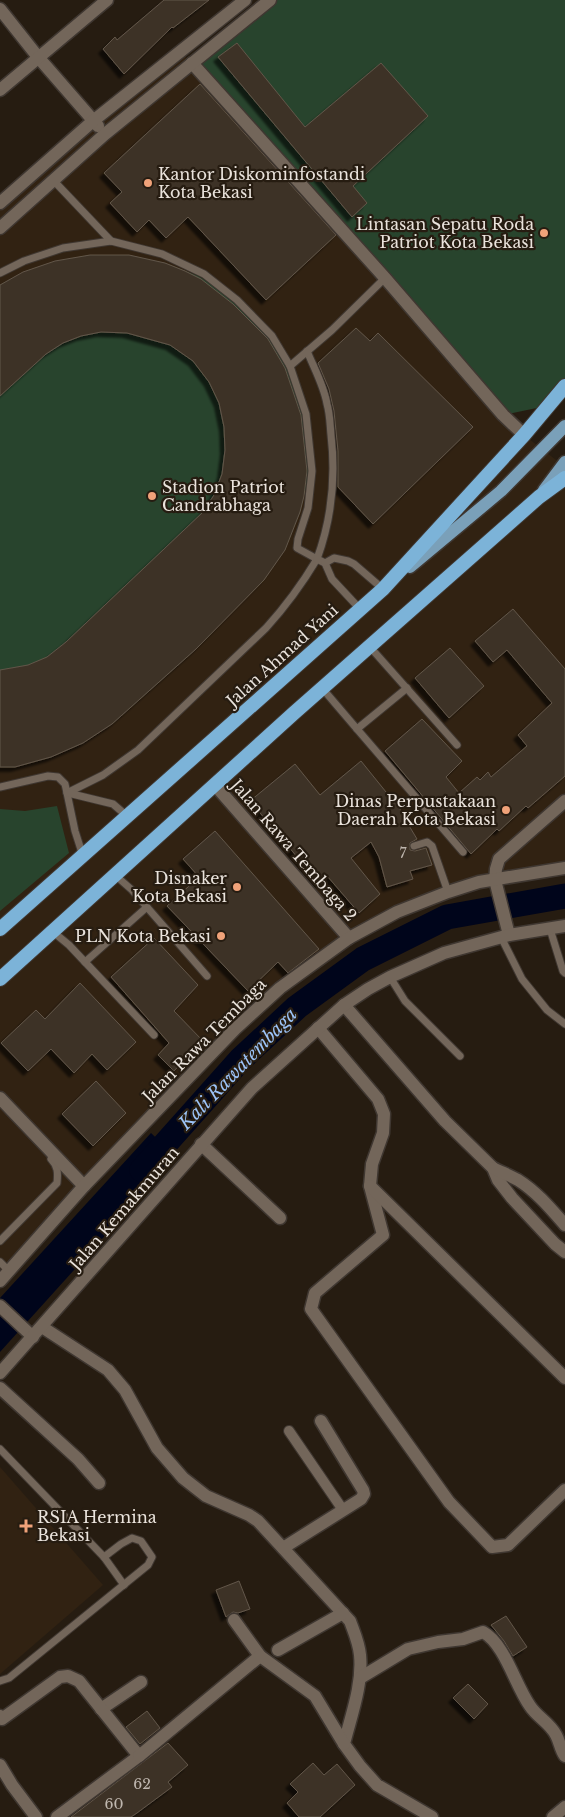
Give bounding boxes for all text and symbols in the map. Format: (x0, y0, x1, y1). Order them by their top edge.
place label: Kantor Diskominfostandi Kota Bekasi (158, 164, 366, 202)
marker: Kantor Diskominfostandi Kota Bekasi (142, 177, 154, 189)
place label: Lintasan Sepatu Roda Patriot Kota Bekasi (356, 214, 535, 252)
marker: Lintasan Sepatu Roda Patriot Kota Bekasi (538, 227, 550, 239)
place label: Stadion Patriot Candrabhaga (162, 477, 285, 515)
marker: Stadion Patriot Candrabhaga (146, 490, 158, 502)
street label: Jalan Ahmad Yani (221, 599, 342, 712)
street label: Jalan Rawa Tembaga 2 (226, 774, 361, 925)
place label: Dinas Perpustakaan Daerah Kota Bekasi (335, 791, 497, 829)
marker: Dinas Perpustakaan Daerah Kota Bekasi (500, 804, 512, 816)
house number: 7 (399, 844, 407, 862)
place label: Disnaker Kota Bekasi (132, 868, 228, 906)
marker: Disnaker Kota Bekasi (231, 881, 243, 893)
place label: PLN Kota Bekasi (75, 926, 212, 946)
marker: PLN Kota Bekasi (215, 930, 227, 942)
street label: Jalan Rawa Tembaga (136, 974, 270, 1108)
water label: Kali Rawatembaga (173, 1003, 302, 1135)
street label: Jalan Kemakmuran (64, 1142, 183, 1275)
place label: RSIA Hermina Bekasi (37, 1507, 157, 1545)
marker: RSIA Hermina Bekasi (19, 1519, 33, 1533)
house number: 62 (133, 1775, 151, 1793)
house number: 60 (105, 1795, 124, 1813)

